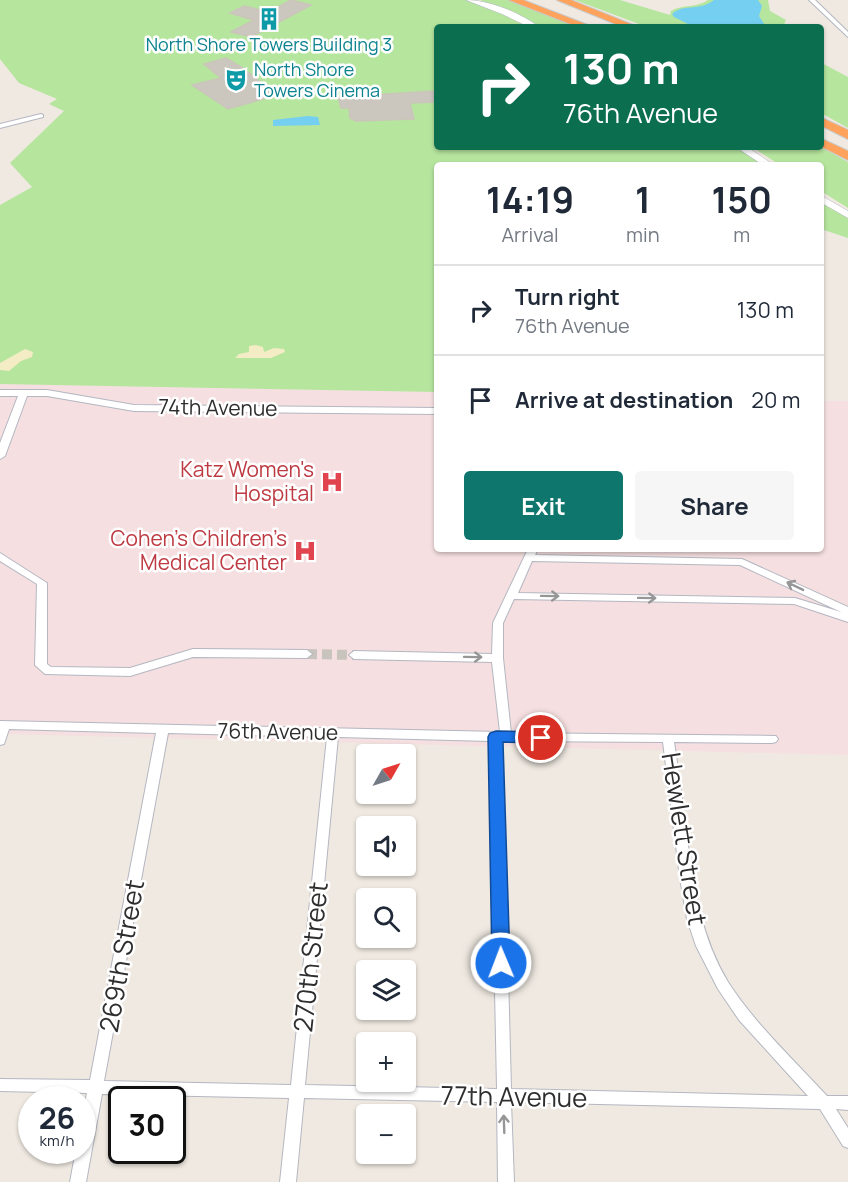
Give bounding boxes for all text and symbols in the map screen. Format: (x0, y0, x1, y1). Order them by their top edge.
building icon: North Shore Towers Building 3 (256, 6, 282, 32)
place label: North Shore Towers Building 3 (146, 32, 392, 56)
text: 130 m (563, 39, 680, 97)
icon: right (464, 48, 542, 126)
place label: North Shore Towers Cinema (254, 57, 380, 102)
theatre icon: North Shore Towers Cinema (223, 67, 249, 93)
text: 76th Avenue (563, 94, 718, 131)
text: 14:19 (486, 175, 574, 224)
text: 1 (635, 175, 651, 224)
text: 150 (711, 175, 772, 224)
text: Arrival (501, 221, 559, 248)
text: min (626, 221, 660, 248)
text: m (733, 221, 750, 248)
text: Turn right (515, 282, 620, 312)
icon: right (464, 294, 497, 327)
text: 130 m (737, 295, 794, 325)
text: 76th Avenue (515, 312, 630, 339)
icon: arrive (464, 384, 497, 417)
text: Arrive at destination (515, 385, 733, 415)
text: 20 m (751, 385, 800, 415)
street label: 74th Avenue (158, 392, 278, 422)
place label: Katz Women's Hospital (180, 455, 314, 507)
hospital icon: Katz Women's Hospital (319, 469, 345, 495)
button: Exit (464, 471, 623, 540)
button: Share (635, 471, 794, 540)
place label: Cohen’s Children’s Medical Center (111, 524, 287, 576)
hospital icon: Cohen’s Children’s Medical Center (292, 538, 318, 564)
one-way arrow (787, 579, 805, 591)
one-way arrow (540, 590, 560, 602)
one-way arrow (636, 592, 656, 604)
one-way arrow (462, 652, 482, 663)
pin (515, 712, 566, 763)
street label: 76th Avenue (218, 716, 339, 746)
icon: arrive (524, 721, 557, 754)
north arrow (356, 744, 416, 804)
map controls (356, 744, 416, 1164)
street label: Hewlett Street (654, 750, 716, 928)
button: sound (356, 816, 416, 876)
street label: 269th Street (90, 877, 152, 1035)
street label: 270th Street (284, 880, 336, 1034)
button: search (356, 888, 416, 948)
position arrow (469, 931, 533, 995)
button: layers (356, 960, 416, 1020)
button: + (356, 1032, 416, 1092)
street label: 77th Avenue (440, 1077, 588, 1115)
speed limit sign: 30 (108, 1086, 186, 1164)
text: 26 (39, 1097, 75, 1138)
button: − (356, 1104, 416, 1164)
one-way arrow (499, 1114, 510, 1134)
text: km/h (40, 1130, 74, 1151)

